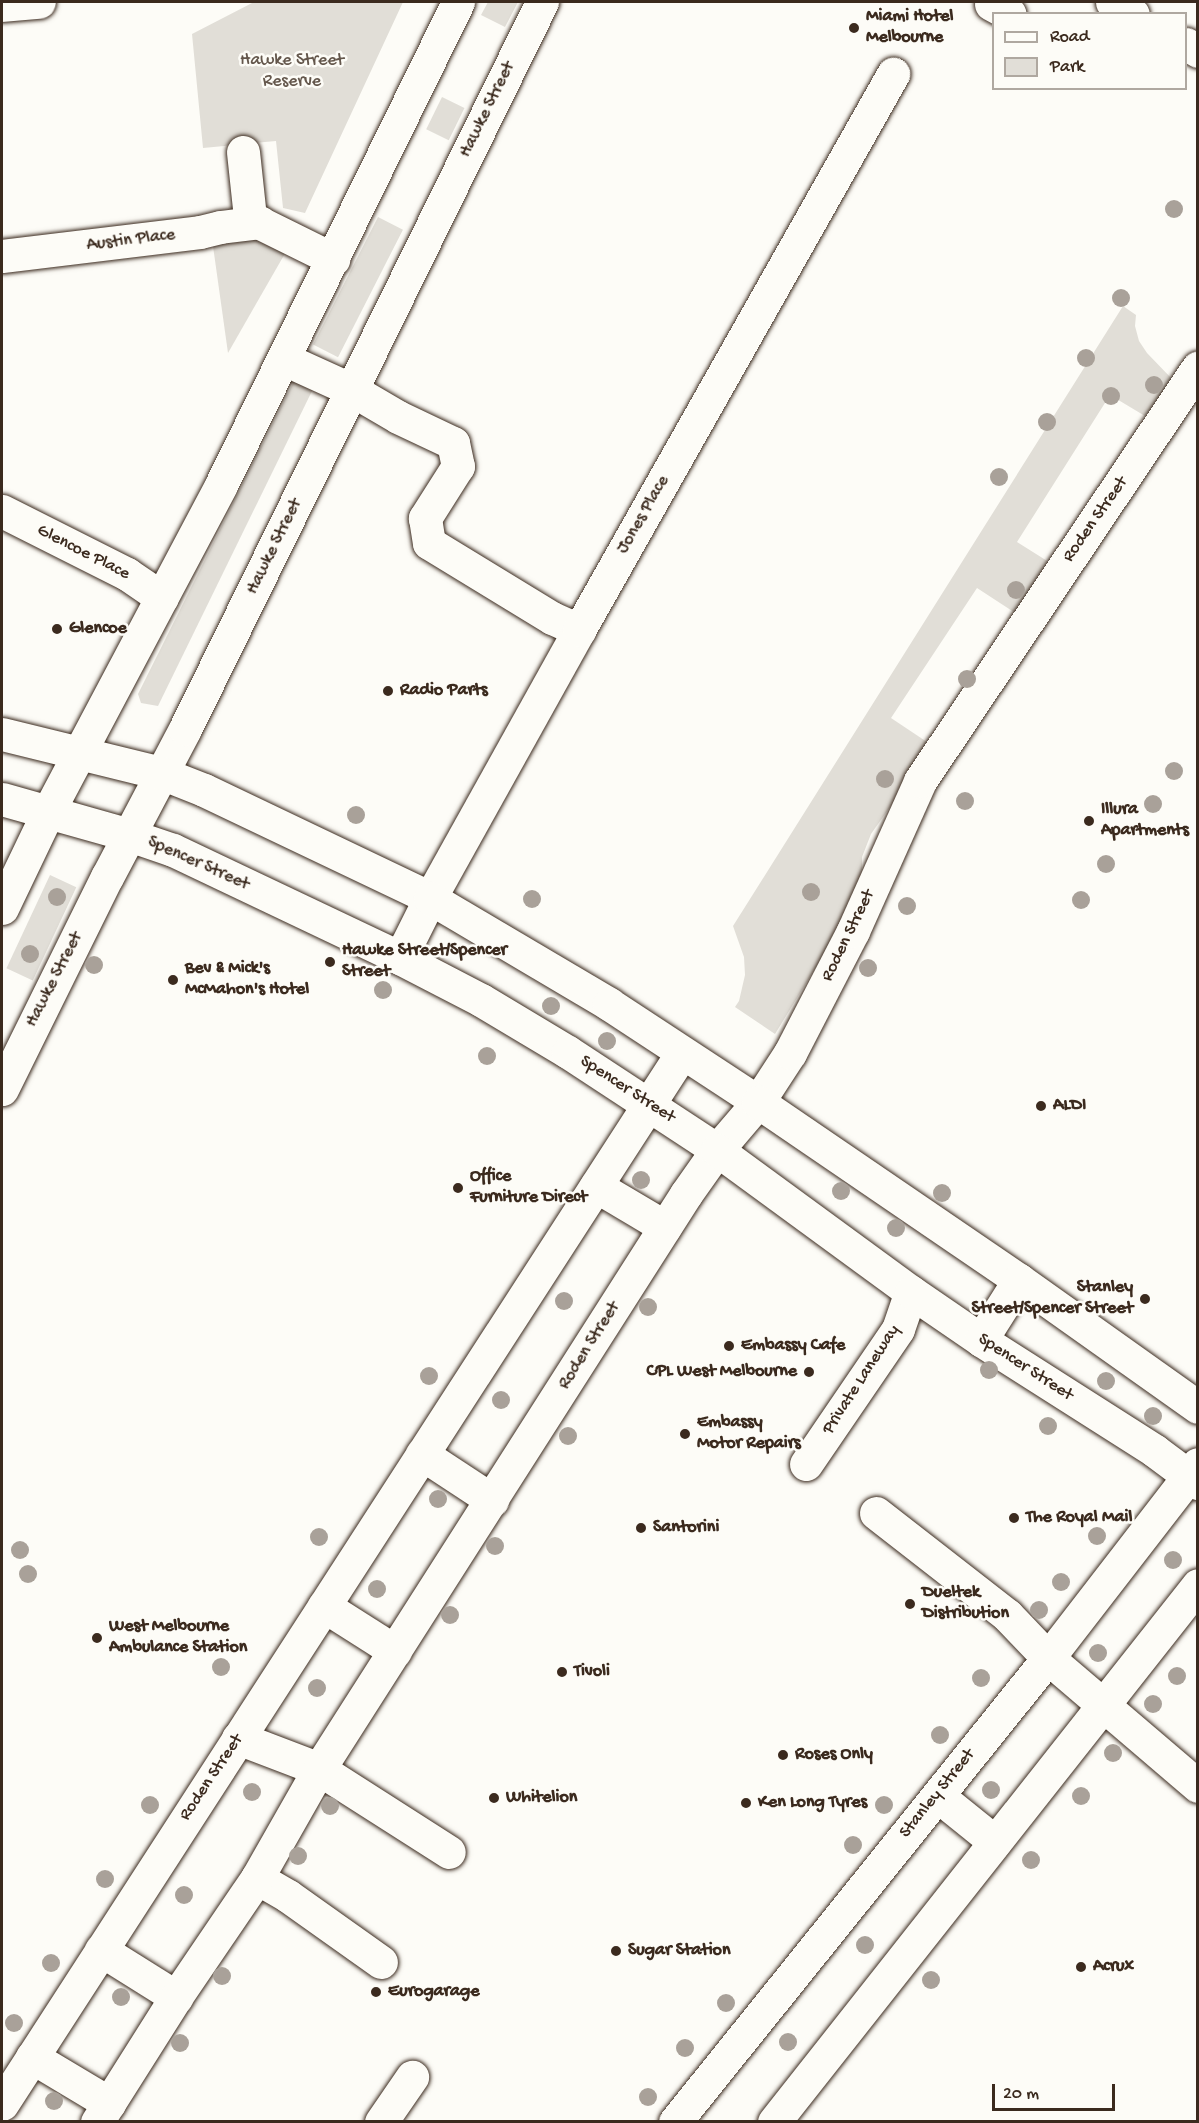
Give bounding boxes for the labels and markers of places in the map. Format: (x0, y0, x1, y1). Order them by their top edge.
place label: Miami Hotel Melbourne (866, 7, 954, 50)
marker: Miami Hotel Melbourne (847, 21, 861, 35)
place label: Glencoe (69, 618, 127, 640)
marker: Glencoe (50, 622, 64, 636)
place label: Radio Parts (400, 680, 488, 702)
marker: Radio Parts (381, 684, 395, 698)
place label: Illura Apartments (1101, 800, 1189, 842)
marker: Illura Apartments (1082, 814, 1096, 828)
place label: Hawke Street/Spencer Street (342, 941, 507, 984)
marker: Hawke Street/Spencer Street (323, 955, 337, 969)
place label: Bev & Mick's McMahon's Hotel (185, 959, 309, 1002)
marker: Bev & Mick's McMahon's Hotel (166, 973, 180, 987)
place label: ALDI (1053, 1095, 1086, 1117)
marker: ALDI (1034, 1099, 1048, 1113)
place label: Office Furniture Direct (470, 1167, 587, 1210)
marker: Office Furniture Direct (451, 1181, 465, 1195)
place label: Stanley Street/Spencer Street (972, 1278, 1133, 1320)
marker: Stanley Street/Spencer Street (1138, 1292, 1152, 1306)
place label: Embassy Cafe (741, 1335, 845, 1357)
marker: Embassy Cafe (722, 1339, 736, 1353)
place label: CPL West Melbourne (646, 1361, 797, 1383)
marker: CPL West Melbourne (802, 1365, 816, 1379)
place label: Embassy Motor Repairs (697, 1413, 801, 1456)
marker: Embassy Motor Repairs (678, 1427, 692, 1441)
place label: The Royal Mail (1026, 1507, 1132, 1529)
marker: The Royal Mail (1007, 1511, 1021, 1525)
place label: Santorini (653, 1517, 719, 1539)
marker: Santorini (634, 1521, 648, 1535)
place label: Dueltek Distribution (922, 1583, 1009, 1626)
marker: Dueltek Distribution (903, 1597, 917, 1611)
place label: West Melbourne Ambulance Station (109, 1617, 247, 1660)
marker: West Melbourne Ambulance Station (90, 1631, 104, 1645)
place label: Tivoli (574, 1661, 610, 1683)
marker: Tivoli (555, 1665, 569, 1679)
place label: Roses Only (795, 1744, 873, 1766)
marker: Roses Only (776, 1748, 790, 1762)
place label: Whitelion (506, 1787, 577, 1809)
marker: Whitelion (487, 1791, 501, 1805)
place label: Ken Long Tyres (758, 1792, 867, 1814)
marker: Ken Long Tyres (739, 1796, 753, 1810)
place label: Sugar Station (628, 1940, 730, 1962)
marker: Sugar Station (609, 1944, 623, 1958)
place label: Acrux (1093, 1956, 1134, 1978)
marker: Acrux (1074, 1960, 1088, 1974)
place label: Eurogarage (388, 1981, 480, 2003)
marker: Eurogarage (369, 1985, 383, 1999)

